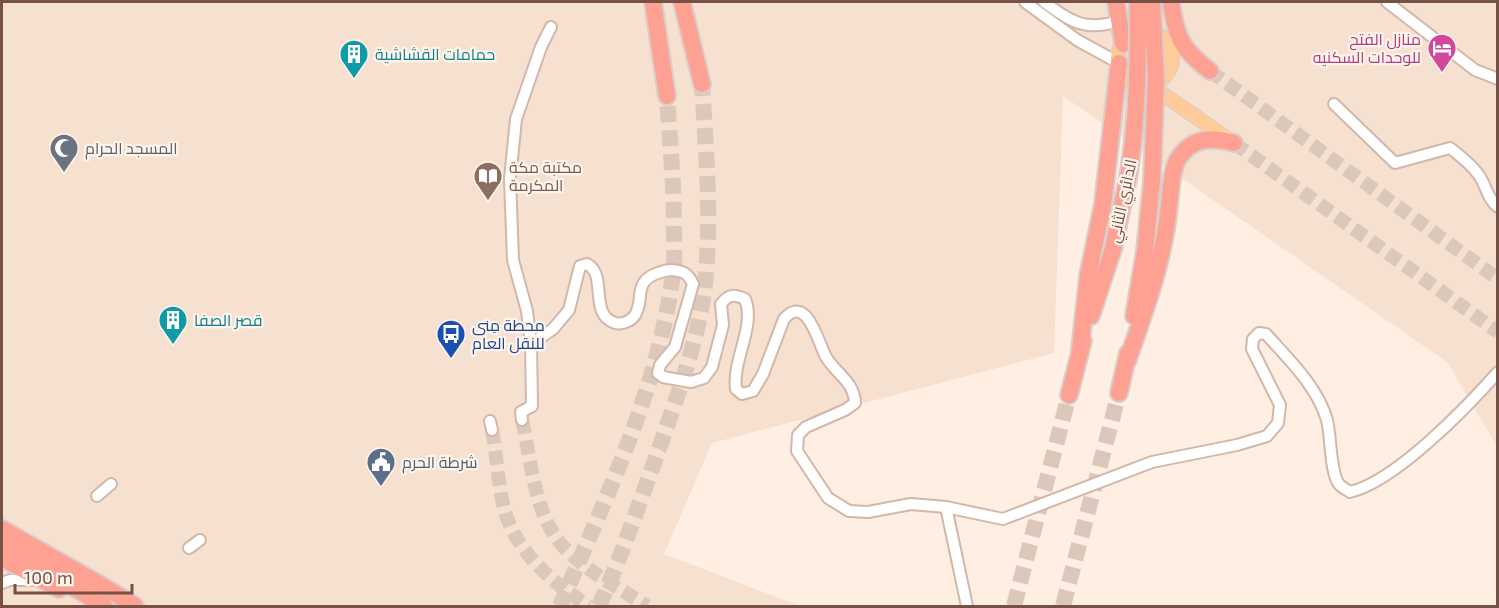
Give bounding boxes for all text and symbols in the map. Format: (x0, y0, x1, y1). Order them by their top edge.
place label: منازل الفتح للوحدات السكنيه (1313, 29, 1421, 67)
hotel icon: منازل الفتح للوحدات السكنيه (1426, 32, 1458, 74)
building icon: حمامات القشاشية (338, 38, 370, 80)
place label: حمامات القشاشية (375, 44, 495, 64)
mosque icon: المسجد الحرام (48, 132, 80, 174)
place label: المسجد الحرام (85, 138, 178, 160)
place label: مكتبة مكة المكرمة (509, 157, 582, 195)
street label: الدائري الثاني (1103, 157, 1145, 246)
library icon: مكتبة مكة المكرمة (472, 160, 504, 202)
building icon: قصر الصفا (157, 304, 189, 346)
place label: قصر الصفا (194, 310, 262, 330)
place label: محطة مِنى للنقل العام (472, 315, 545, 355)
bus stop icon: محطة مِنى للنقل العام (435, 318, 467, 360)
public building icon: شرطة الحرم (365, 446, 397, 488)
place label: شرطة الحرم (402, 452, 478, 474)
scale bar (15, 557, 132, 595)
text: 100 m (24, 566, 73, 588)

